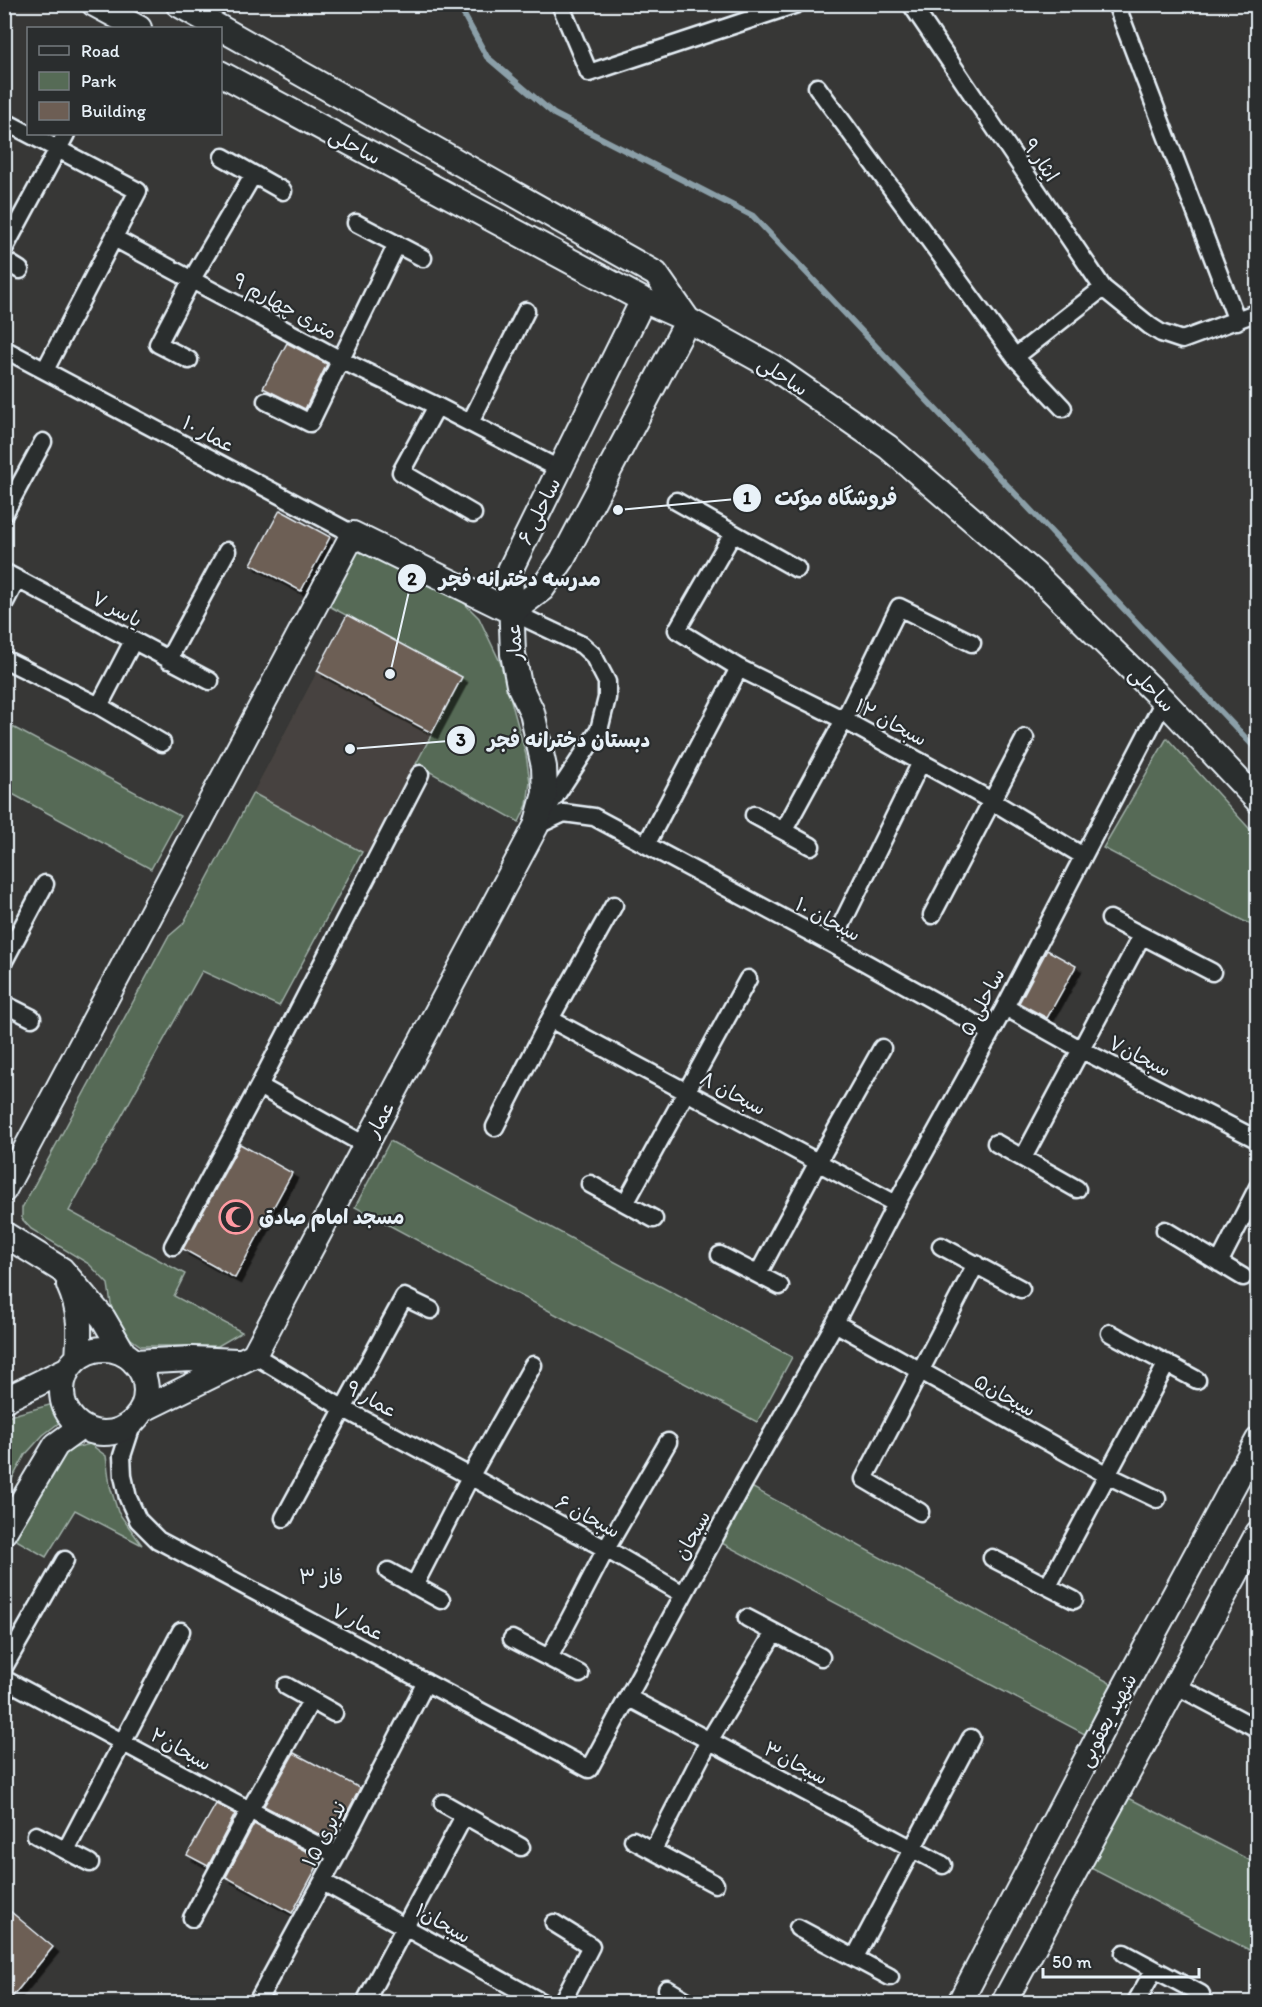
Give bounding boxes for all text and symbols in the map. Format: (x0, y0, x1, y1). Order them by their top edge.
legend (27, 27, 222, 135)
text: Road (81, 40, 120, 62)
text: Park (81, 70, 116, 92)
text: Building (81, 100, 147, 122)
street label: ساحلی (325, 123, 385, 170)
street label: ایثار ۹ (1018, 134, 1064, 186)
street label: ۹ متری چهارم (227, 268, 341, 347)
street label: ساحلی (753, 351, 813, 402)
street label: عمار ۱۰ (178, 410, 240, 458)
street label: ساحلی ۶ (513, 474, 566, 549)
callout: فروشگاه موکت (732, 478, 909, 517)
text: فروشگاه موکت (775, 485, 897, 511)
text: 1 (743, 487, 752, 509)
callout: مدرسه دخترانه فجر (397, 559, 613, 598)
text: مدرسه دخترانه فجر (437, 566, 601, 591)
text: 2 (407, 568, 417, 590)
street label: یاسر ۷ (88, 586, 146, 632)
street label: عمار (501, 622, 527, 663)
street label: ساحلی (1123, 661, 1180, 718)
street label: سبحان ۱۲ (851, 693, 931, 751)
callout: دبستان دخترانه فجر (446, 720, 663, 759)
text: دبستان دخترانه فجر (486, 727, 650, 753)
text: 3 (456, 729, 466, 751)
street label: سبحان ۱۰ (791, 892, 865, 946)
street label: ساحلی ۵ (954, 964, 1011, 1040)
street label: سبحان۷ (1105, 1030, 1175, 1082)
street label: سبحان ۸ (696, 1066, 770, 1120)
street label: عمار (360, 1096, 400, 1142)
mosque icon: مسجد امام صادق (218, 1199, 254, 1235)
place label: مسجد امام صادق (259, 1205, 404, 1232)
street label: سبحان۵ (970, 1368, 1040, 1422)
street label: عمار ۹ (342, 1375, 402, 1423)
street label: سبحان ۶ (552, 1489, 624, 1543)
street label: سبحان (669, 1506, 715, 1564)
district label: فاز ۳ (299, 1564, 343, 1589)
street label: عمار ۷ (327, 1598, 389, 1646)
street label: شهید یعقوبی (1072, 1669, 1143, 1771)
street label: سبحان۲ (146, 1722, 216, 1776)
street label: سبحان۳ (760, 1736, 832, 1790)
street label: ندیری ۱۵ (297, 1797, 351, 1871)
street label: سبحان۱ (411, 1898, 475, 1948)
scale bar (1043, 1941, 1199, 1979)
text: 50 m (1052, 1951, 1092, 1973)

